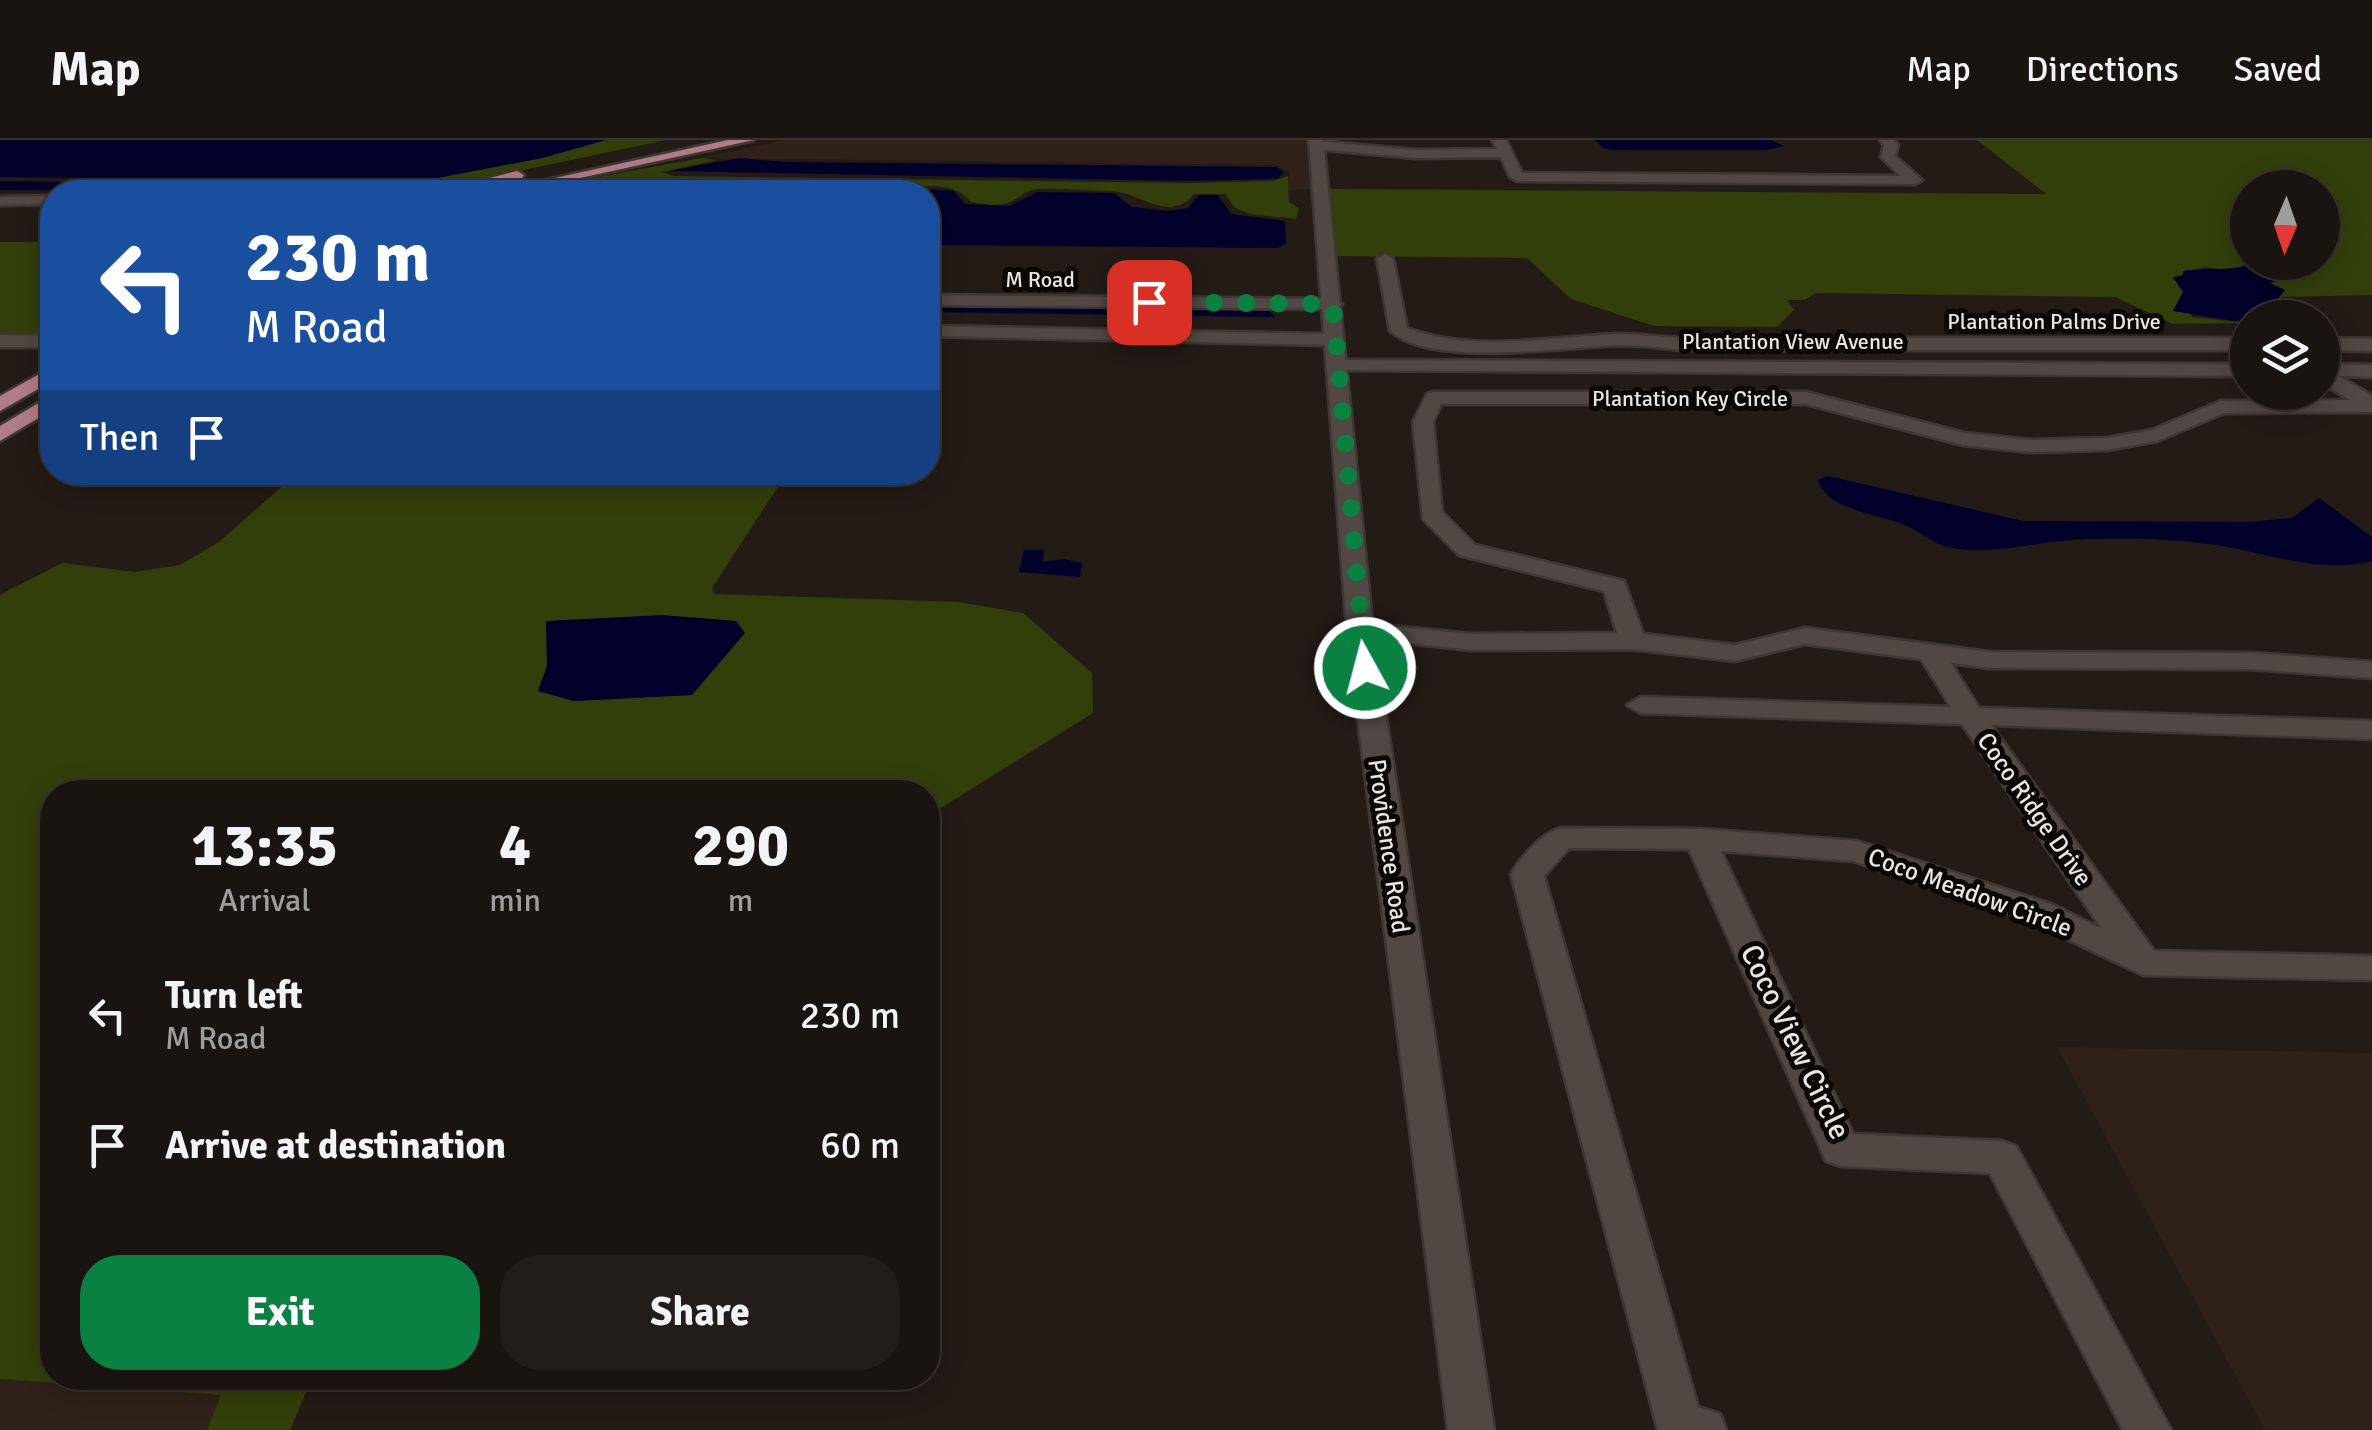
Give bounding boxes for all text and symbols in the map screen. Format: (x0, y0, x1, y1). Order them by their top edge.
text: Map (50, 40, 140, 99)
text: Map (1906, 48, 1971, 91)
text: Directions (2026, 48, 2179, 91)
text: Saved (2234, 48, 2322, 91)
north arrow (2230, 170, 2340, 280)
map controls (2230, 170, 2340, 410)
text: 230 m (245, 214, 430, 300)
icon: left (80, 220, 210, 350)
pin (1107, 260, 1192, 345)
street label: M Road (1005, 266, 1075, 293)
icon: arrive (1122, 275, 1177, 330)
text: M Road (245, 300, 388, 355)
button: layers (2230, 300, 2340, 410)
street label: Plantation Palms Drive (1947, 308, 2161, 335)
street label: Plantation View Avenue (1682, 328, 1904, 355)
street label: Plantation Key Circle (1592, 385, 1788, 412)
icon: arrive (179, 410, 234, 465)
text: Then (80, 414, 159, 461)
position arrow (1313, 616, 1417, 720)
street label: Coco Ridge Drive (1971, 726, 2099, 892)
street label: Providence Road (1361, 757, 1417, 935)
text: 13:35 (191, 809, 338, 883)
text: 4 (499, 809, 531, 883)
text: 290 (692, 809, 789, 883)
street label: Coco Meadow Circle (1864, 841, 2076, 943)
text: Arrival (219, 881, 311, 920)
text: min (489, 881, 541, 920)
text: m (728, 881, 753, 920)
street label: Coco View Circle (1732, 938, 1858, 1146)
text: Turn left (165, 972, 303, 1019)
icon: left (80, 988, 135, 1043)
text: 230 m (800, 992, 900, 1039)
text: M Road (165, 1019, 266, 1058)
icon: arrive (80, 1118, 135, 1173)
text: Arrive at destination (165, 1122, 506, 1169)
text: 60 m (820, 1122, 900, 1169)
button: Exit (80, 1255, 480, 1370)
button: Share (500, 1255, 900, 1370)

